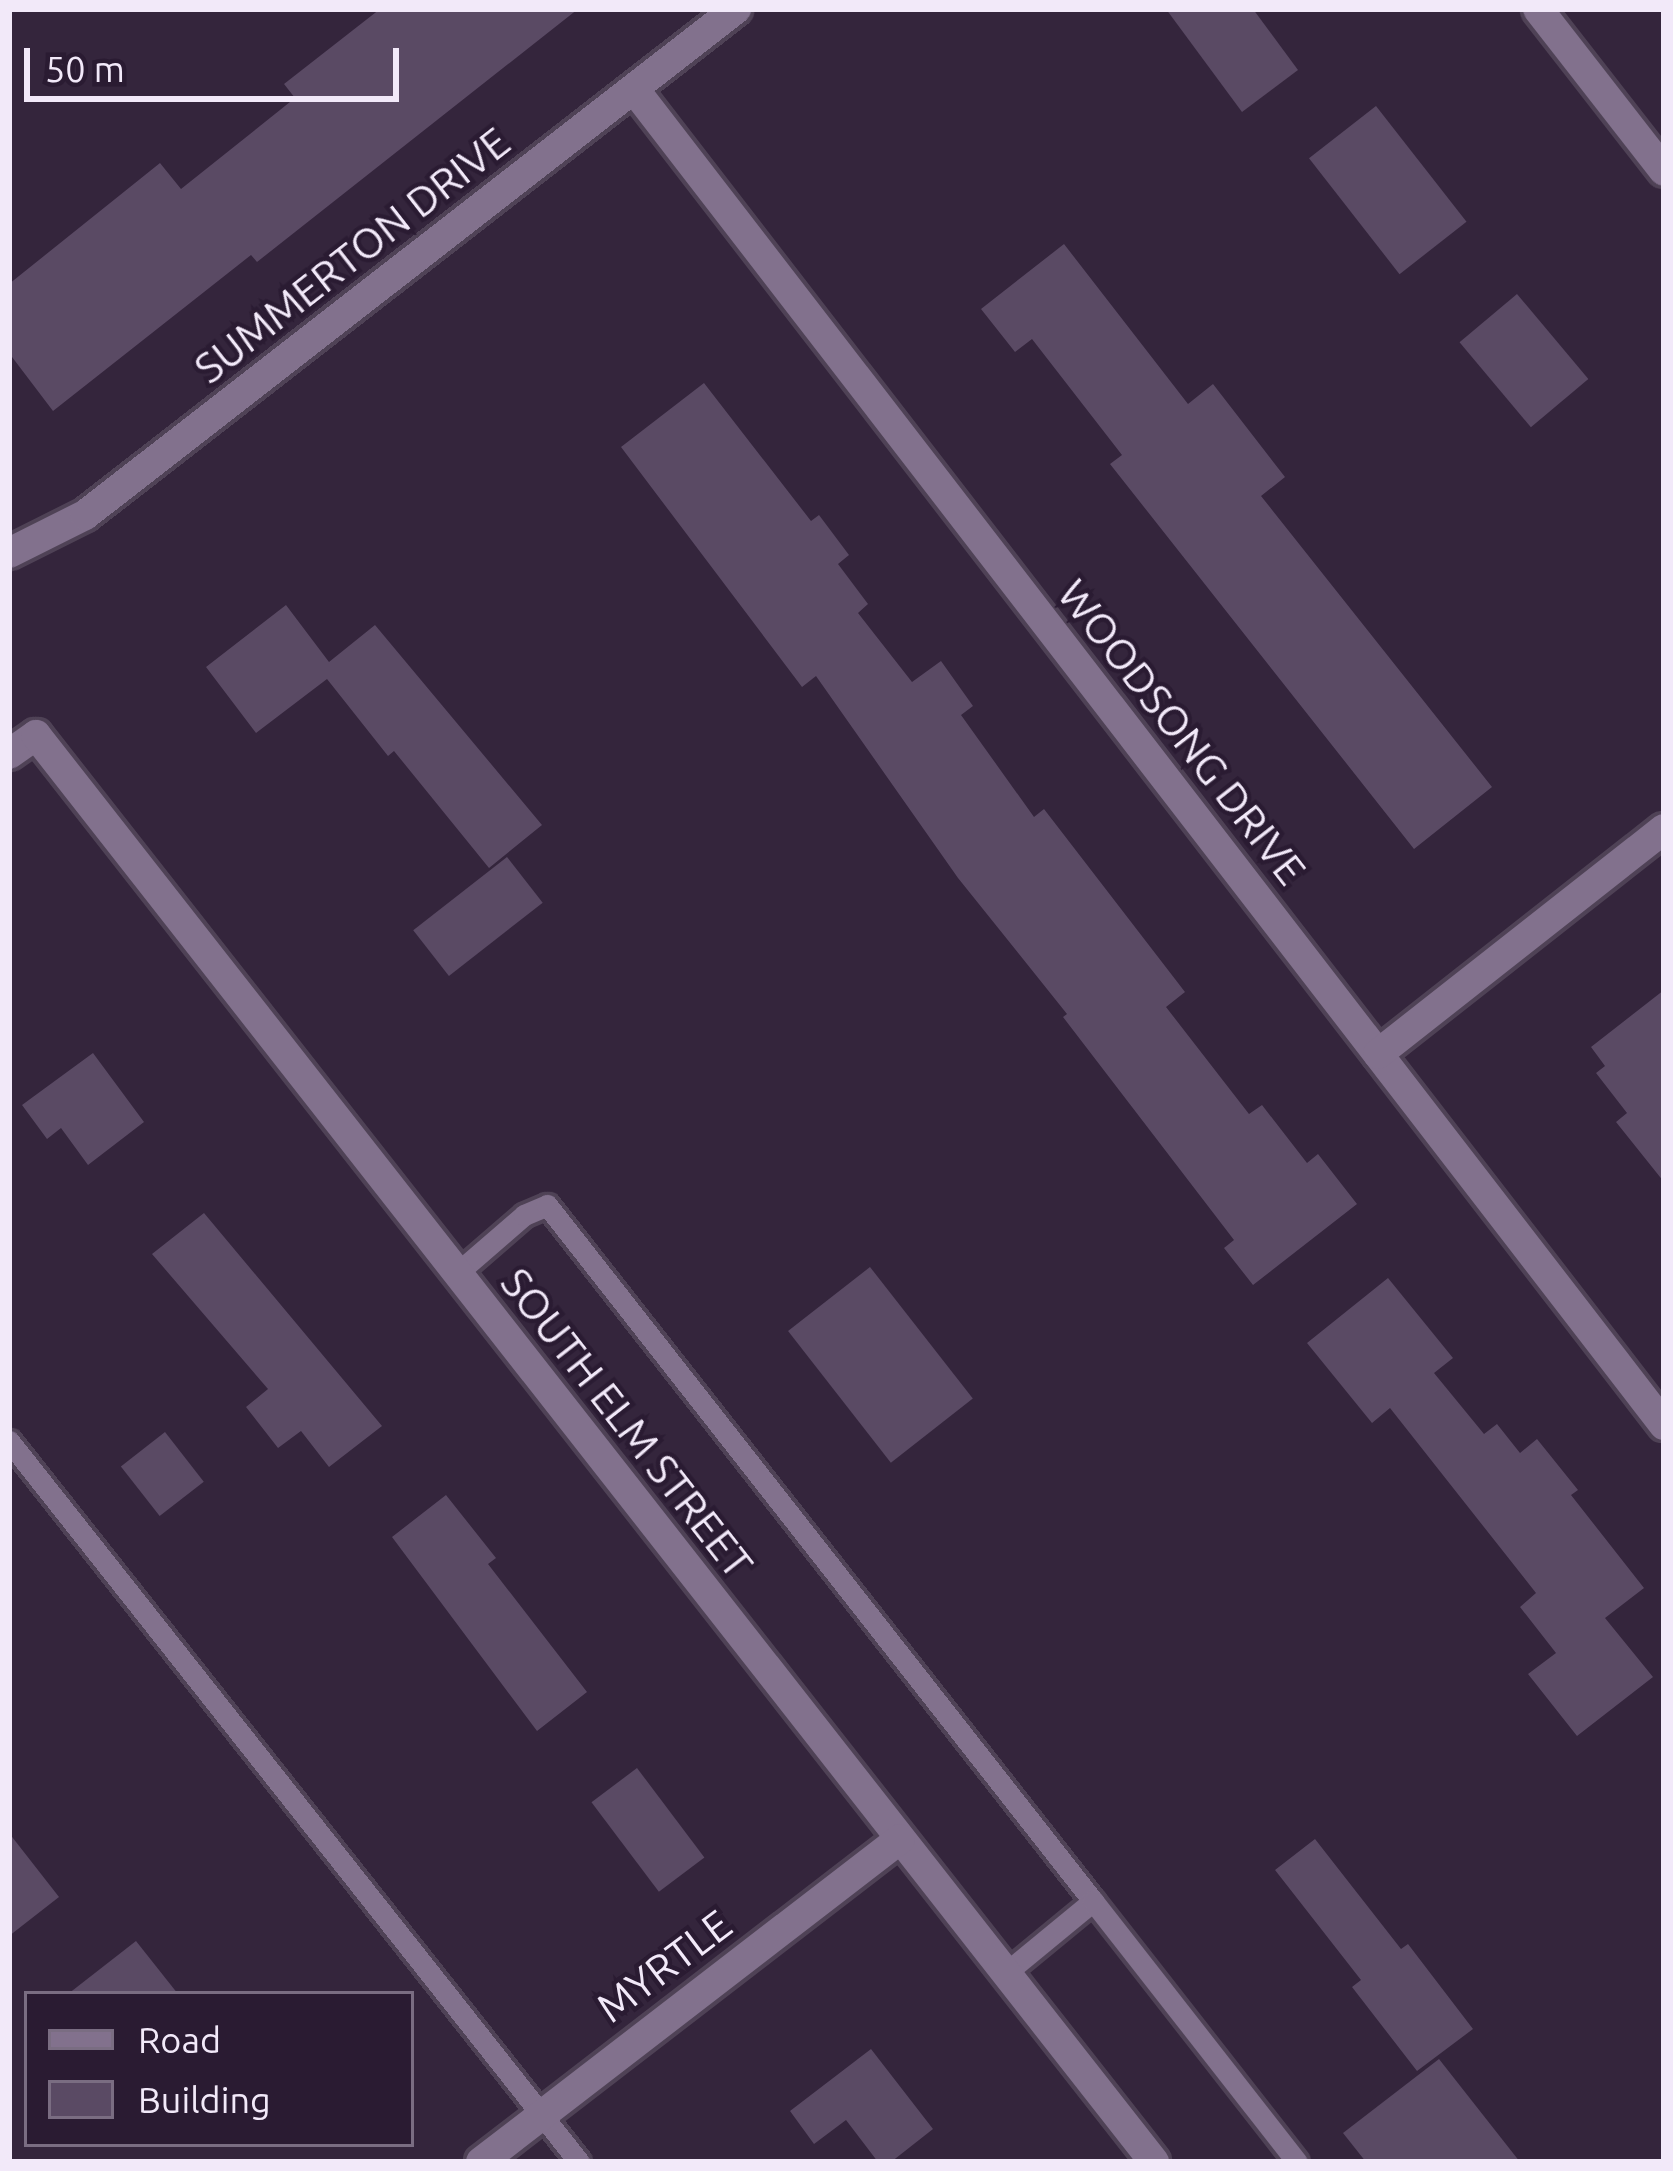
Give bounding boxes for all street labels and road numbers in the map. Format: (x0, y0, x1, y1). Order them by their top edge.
street label: SUMMERTON DRIVE (185, 117, 519, 393)
street label: WOODSONG DRIVE (1047, 570, 1317, 894)
street label: SOUTH ELM STREET (491, 1258, 763, 1588)
street label: MYRTLE (587, 1899, 741, 2033)

